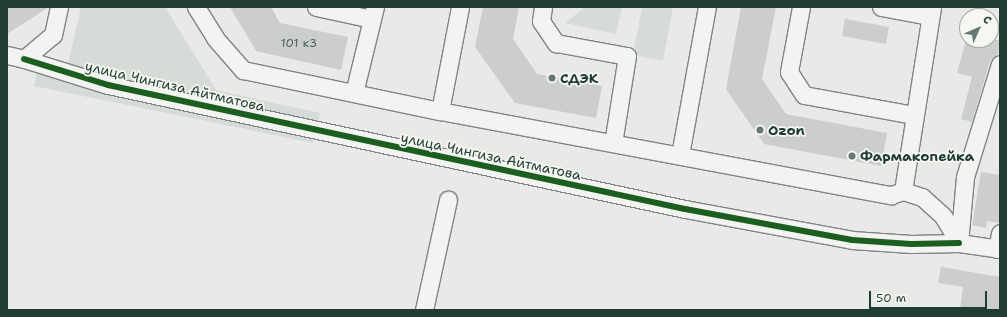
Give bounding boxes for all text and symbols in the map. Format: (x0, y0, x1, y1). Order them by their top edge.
north arrow (959, 8, 999, 48)
text: С (979, 12, 995, 28)
house number: 101 к3 (281, 37, 317, 51)
street label: улица Чингиза Айтматова (84, 57, 266, 115)
place label: СДЭК (560, 70, 598, 86)
marker: СДЭК (547, 73, 557, 83)
place label: Ozon (768, 122, 805, 138)
marker: Ozon (755, 125, 765, 135)
street label: улица Чингиза Айтматова (399, 129, 583, 183)
place label: Фармакопейка (860, 148, 974, 164)
marker: Фармакопейка (847, 151, 857, 161)
scale bar (871, 283, 989, 309)
text: 50 m (876, 290, 906, 306)

